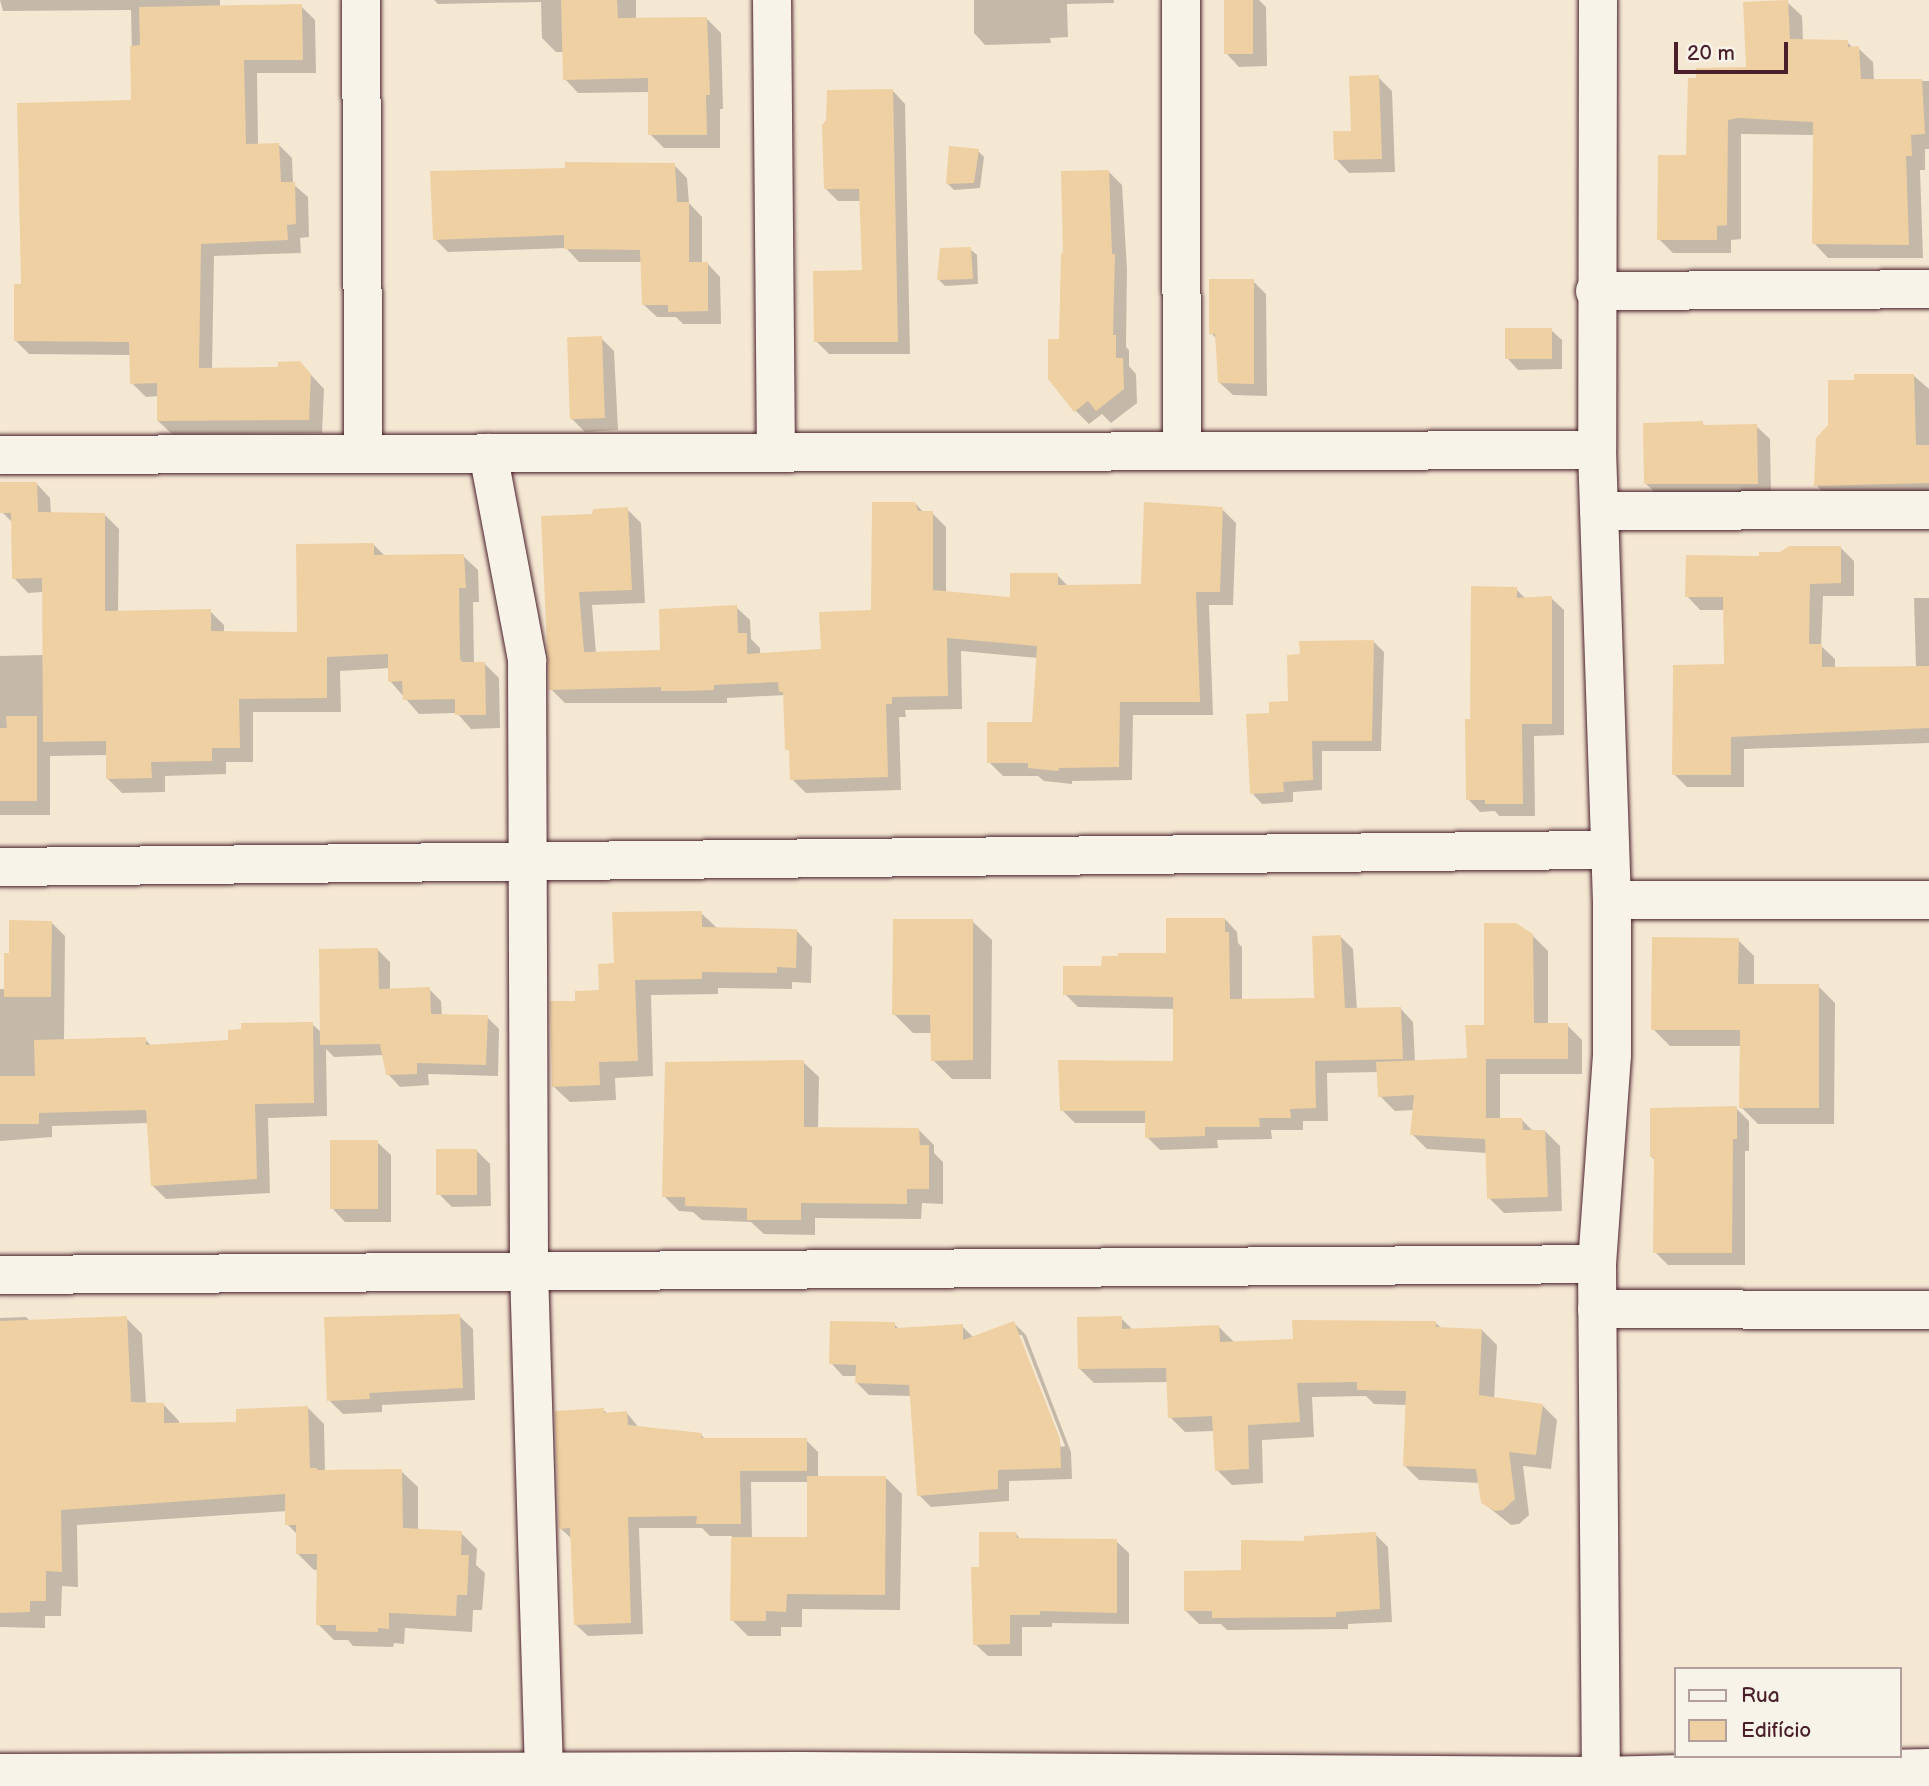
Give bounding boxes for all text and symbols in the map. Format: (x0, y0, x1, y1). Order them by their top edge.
scale bar (1677, 28, 1791, 72)
text: 20 m (1687, 41, 1735, 66)
legend (1674, 1667, 1901, 1758)
text: Rua (1741, 1683, 1780, 1708)
text: Edifício (1741, 1718, 1811, 1743)

